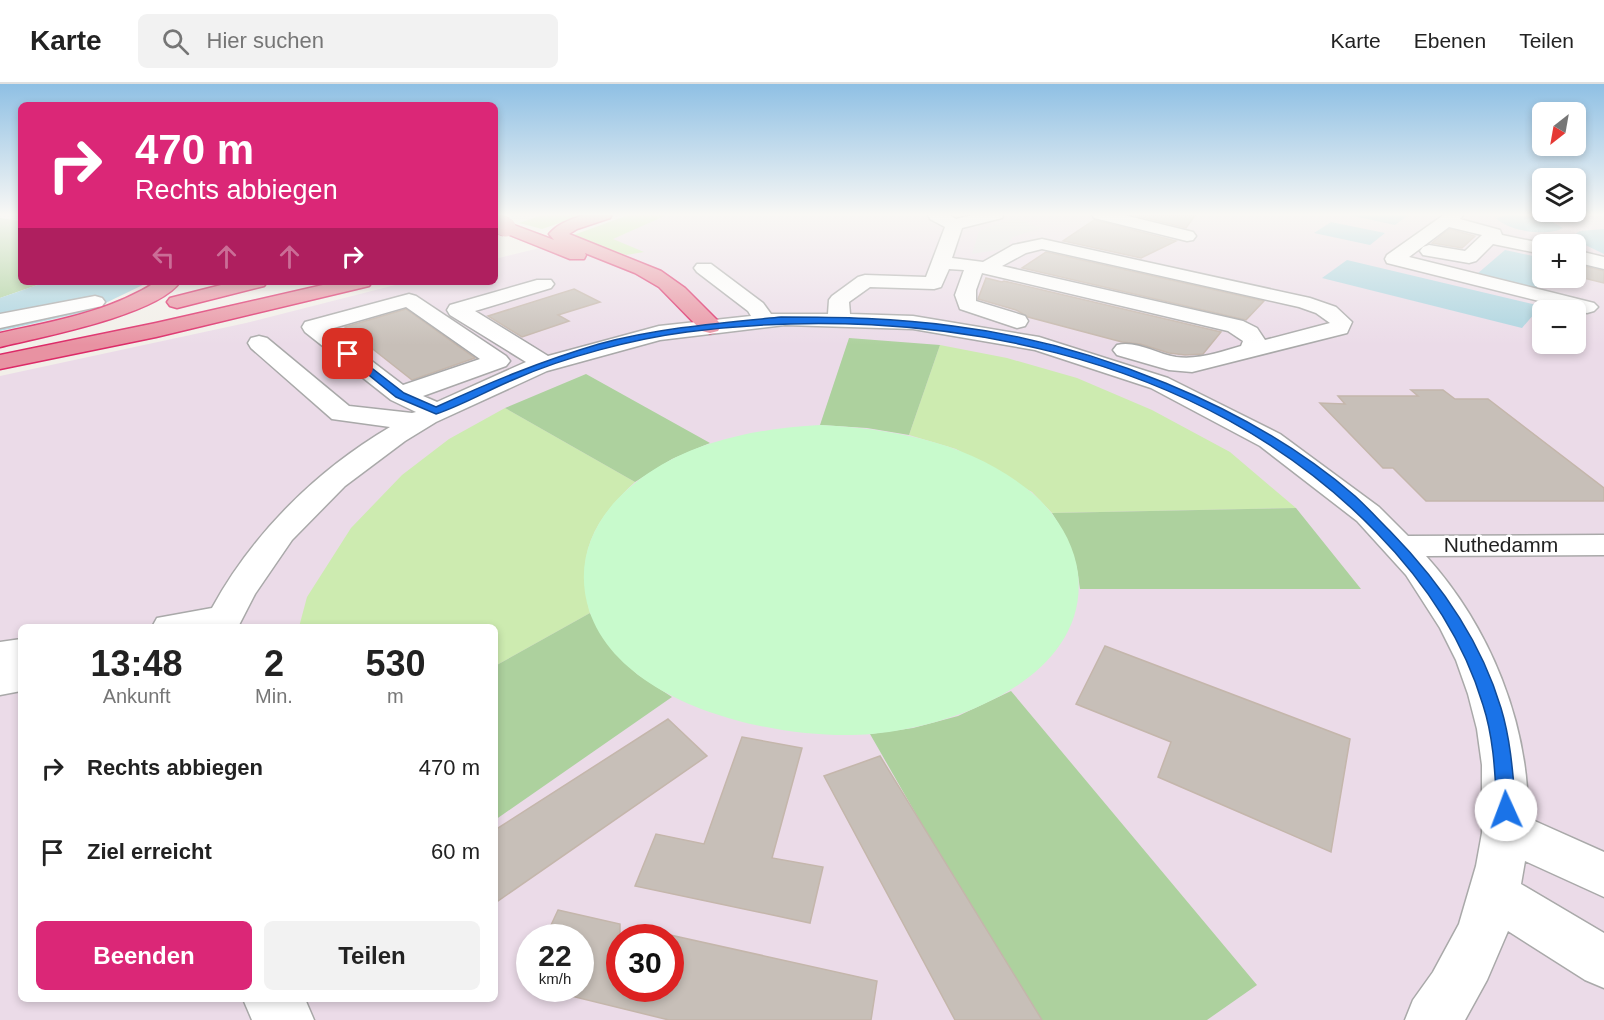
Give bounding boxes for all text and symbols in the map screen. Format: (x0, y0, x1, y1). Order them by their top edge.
search box (138, 14, 558, 68)
text: Karte (30, 25, 102, 56)
icon: search (159, 25, 192, 58)
text: Hier suchen (207, 28, 324, 53)
text: Karte (1331, 29, 1381, 52)
text: Ebenen (1414, 29, 1486, 52)
text: Teilen (1519, 29, 1574, 52)
north arrow (1532, 102, 1586, 156)
map controls (1532, 102, 1586, 354)
icon: right (36, 126, 114, 204)
text: 470 m (135, 126, 254, 173)
button: layers (1532, 168, 1586, 222)
text: Rechts abbiegen (135, 175, 338, 205)
button: + (1532, 234, 1586, 288)
icon: left (147, 240, 180, 273)
icon: ahead (210, 240, 243, 273)
icon: ahead (273, 240, 306, 273)
icon: right (336, 240, 369, 273)
button: − (1532, 300, 1586, 354)
pin (322, 328, 373, 379)
icon: arrive (331, 337, 364, 370)
street label: Nuthedamm (1444, 533, 1558, 556)
text: 13:48 (91, 643, 183, 684)
text: 2 (264, 643, 284, 684)
text: 530 (365, 643, 425, 684)
text: Ankunft (103, 685, 170, 707)
text: Min. (255, 685, 293, 707)
text: m (387, 685, 404, 707)
icon: right (36, 752, 69, 785)
text: Rechts abbiegen (87, 755, 263, 780)
text: 470 m (419, 755, 480, 780)
position arrow (1474, 778, 1538, 842)
icon: arrive (36, 836, 69, 869)
text: Ziel erreicht (87, 839, 212, 864)
text: 60 m (431, 839, 480, 864)
button: Beenden (36, 921, 252, 990)
button: Teilen (264, 921, 480, 990)
speed limit sign: 30 (606, 924, 684, 1002)
text: 22 (538, 939, 572, 972)
text: km/h (539, 970, 571, 987)

